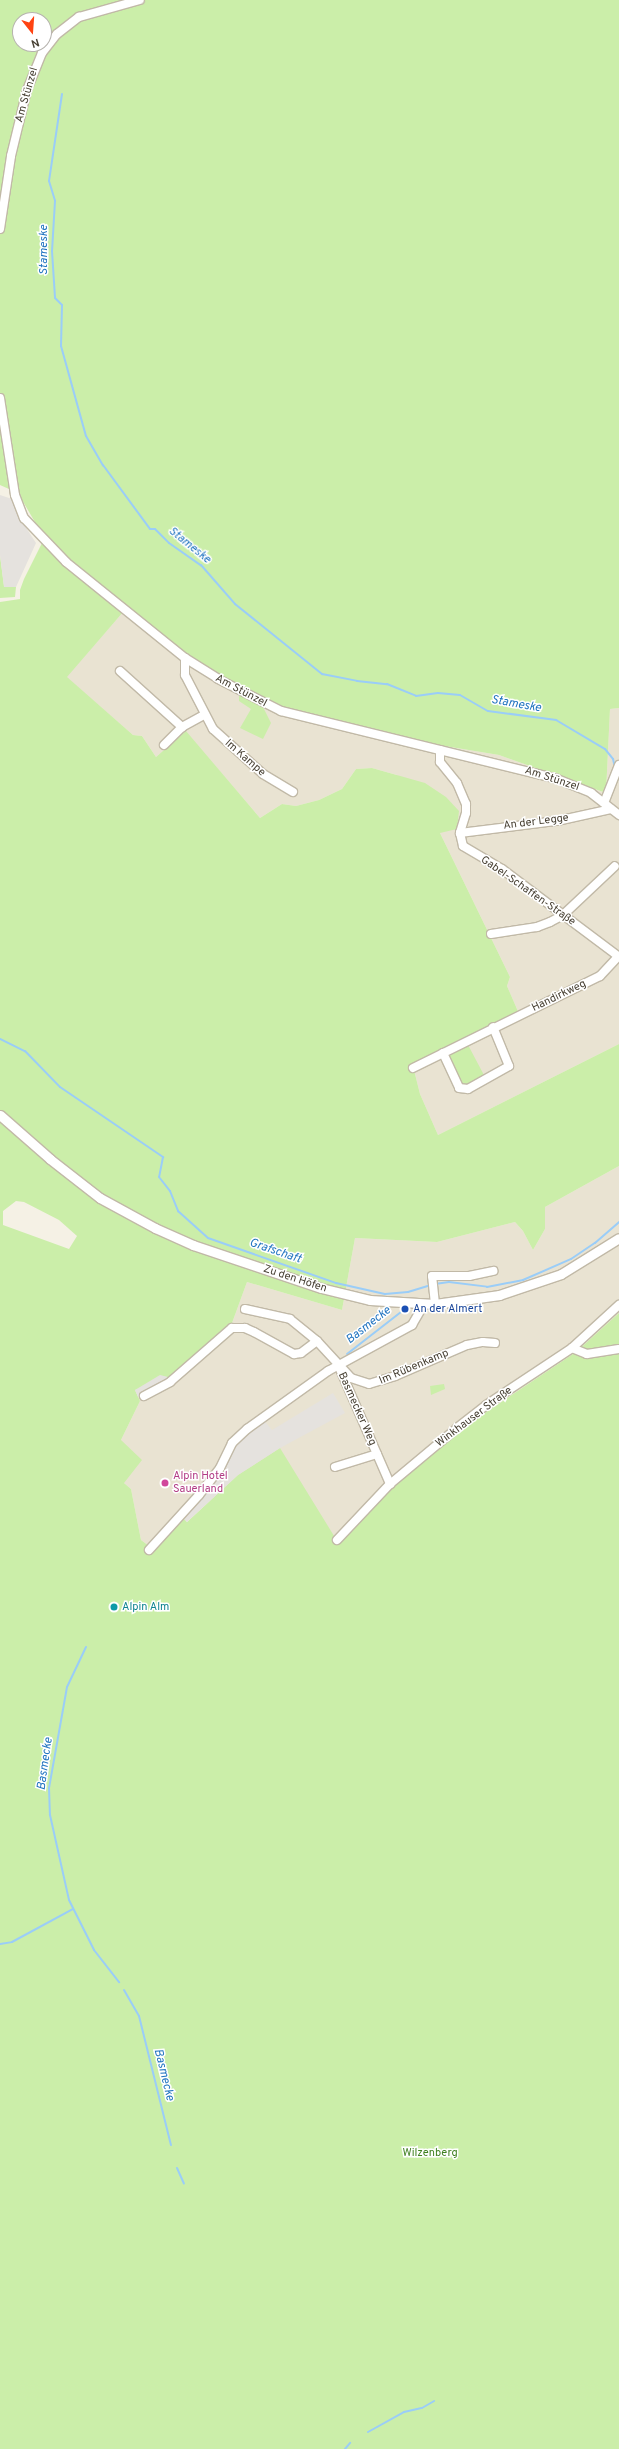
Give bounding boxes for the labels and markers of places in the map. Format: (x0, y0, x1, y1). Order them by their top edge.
place label: An der Almert (413, 1302, 483, 1316)
marker: An der Almert (400, 1304, 410, 1314)
place label: Alpin Hotel Sauerland (173, 1470, 228, 1496)
marker: Alpin Hotel Sauerland (160, 1478, 170, 1488)
place label: Alpin Alm (122, 1600, 170, 1614)
marker: Alpin Alm (109, 1602, 119, 1612)

